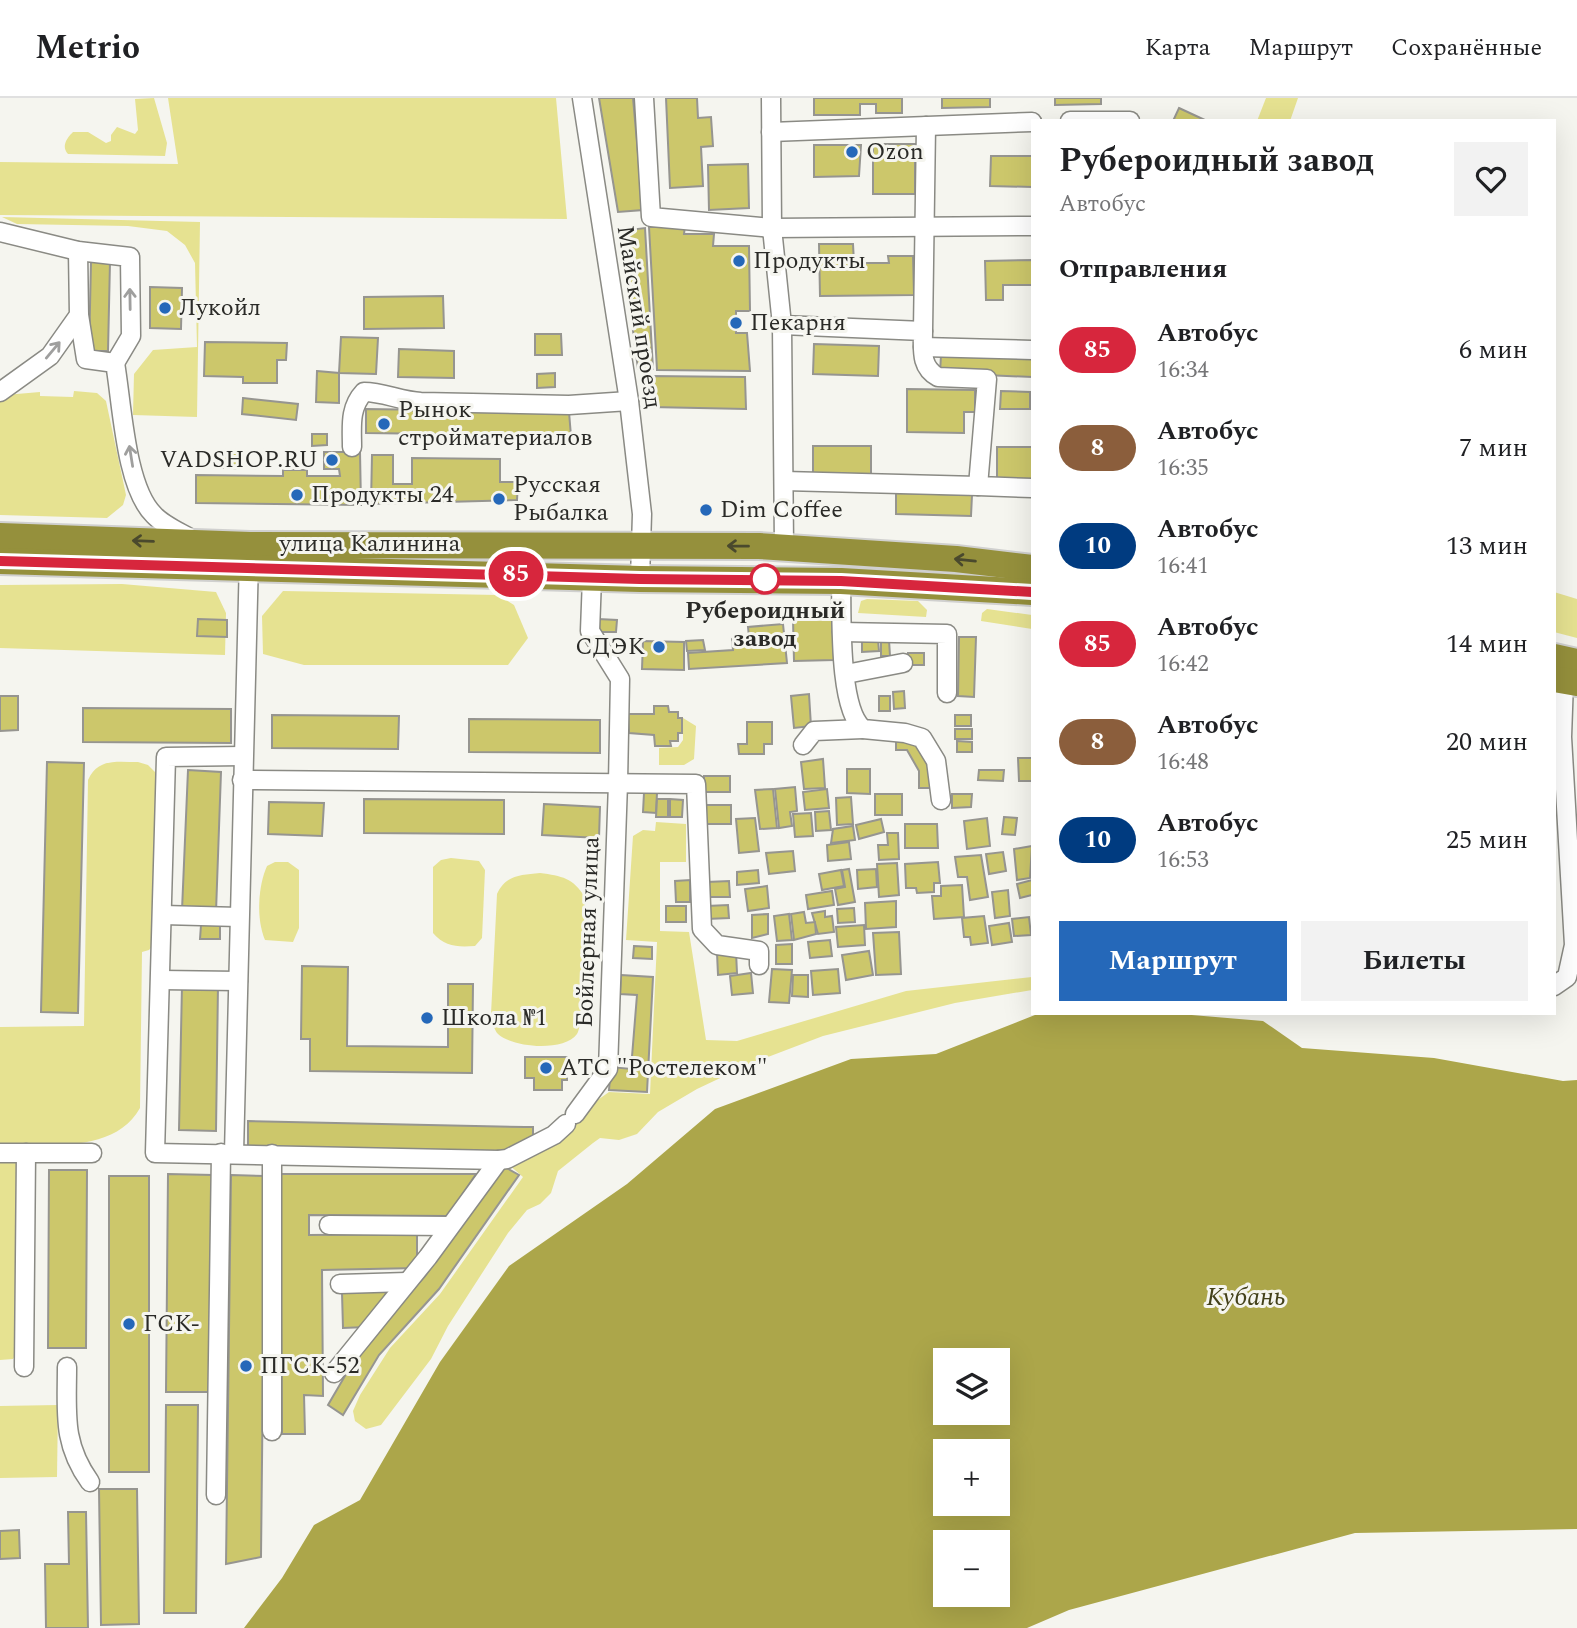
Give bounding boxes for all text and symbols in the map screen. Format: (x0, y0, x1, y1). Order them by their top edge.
text: Metrio (35, 23, 140, 73)
text: Карта (1145, 30, 1210, 66)
text: Маршрут (1248, 30, 1353, 66)
text: Сохранённые (1391, 30, 1542, 66)
place label: Ozon (866, 134, 924, 170)
text: Рубероидный завод (1059, 136, 1374, 186)
button: heart (1454, 142, 1528, 216)
marker: Ozon (844, 144, 860, 160)
text: Автобус (1059, 187, 1146, 222)
street label: Майский проезд (607, 223, 671, 411)
place label: Продукты (753, 243, 866, 279)
text: Отправления (1059, 249, 1227, 289)
marker: Продукты (731, 253, 747, 269)
one-way arrow (123, 287, 137, 310)
place label: Лукойл (179, 290, 261, 326)
marker: Лукойл (157, 300, 173, 316)
place label: Пекарня (750, 305, 846, 341)
text: Автобус (1157, 313, 1259, 353)
marker: Пекарня (728, 315, 744, 331)
text: 6 мин (1459, 330, 1528, 370)
text: 85 (1084, 332, 1111, 368)
one-way arrow (45, 342, 61, 360)
text: 16:34 (1157, 353, 1209, 388)
place label: Рынок стройматериалов (398, 392, 592, 456)
text: Автобус (1157, 411, 1259, 451)
marker: Рынок стройматериалов (376, 416, 392, 432)
text: 7 мин (1459, 428, 1528, 468)
text: 8 (1091, 430, 1104, 466)
place label: VADSHOP.RU (160, 442, 318, 478)
one-way arrow (124, 445, 137, 468)
text: 16:35 (1157, 451, 1209, 486)
marker: VADSHOP.RU (324, 452, 340, 468)
place label: Русская Рыбалка (513, 467, 609, 531)
place label: Продукты 24 (311, 477, 454, 513)
marker: Продукты 24 (289, 487, 305, 503)
marker: Русская Рыбалка (491, 491, 507, 507)
place label: Dim Coffee (720, 492, 843, 528)
marker: Dim Coffee (698, 502, 714, 518)
text: Автобус (1157, 509, 1259, 549)
street label: улица Калинина (278, 526, 461, 562)
text: 13 мин (1446, 526, 1528, 566)
text: 10 (1084, 528, 1111, 564)
one-way arrow (131, 535, 154, 548)
one-way arrow (726, 539, 749, 552)
text: 16:41 (1157, 549, 1209, 584)
line badge: 85 (484, 551, 548, 597)
one-way arrow (954, 553, 977, 566)
text: 85 (503, 556, 529, 592)
marker: Рубероидный завод (750, 564, 780, 594)
place label: Рубероидный завод (685, 593, 845, 657)
text: Автобус (1157, 607, 1259, 647)
text: 14 мин (1446, 624, 1528, 664)
text: 85 (1084, 626, 1111, 662)
place label: СДЭК (575, 629, 645, 665)
marker: СДЭК (651, 639, 667, 655)
text: 16:42 (1157, 647, 1209, 682)
text: Автобус (1157, 705, 1259, 745)
text: 20 мин (1446, 722, 1528, 762)
text: 8 (1091, 724, 1104, 760)
text: 16:48 (1157, 745, 1209, 780)
text: Автобус (1157, 803, 1259, 843)
text: 25 мин (1446, 820, 1528, 860)
text: 10 (1084, 822, 1111, 858)
street label: Бойлерная улица (567, 836, 609, 1028)
text: 16:53 (1157, 843, 1209, 878)
button: Маршрут (1059, 921, 1287, 1001)
button: Билеты (1301, 921, 1528, 1001)
place label: Школа №1 (441, 1000, 547, 1036)
marker: Школа №1 (419, 1010, 435, 1026)
place label: АТС "Ростелеком" (560, 1050, 768, 1086)
marker: АТС "Ростелеком" (538, 1060, 554, 1076)
water label: Кубань (1206, 1277, 1286, 1317)
place label: ГСК- (143, 1306, 200, 1342)
marker: ГСК- (121, 1316, 137, 1332)
place label: ПГСК-52 (260, 1348, 359, 1384)
map controls (933, 1348, 1010, 1607)
button: layers (933, 1348, 1010, 1425)
marker: ПГСК-52 (238, 1358, 254, 1374)
button: + (933, 1439, 1010, 1516)
button: − (933, 1530, 1010, 1607)

